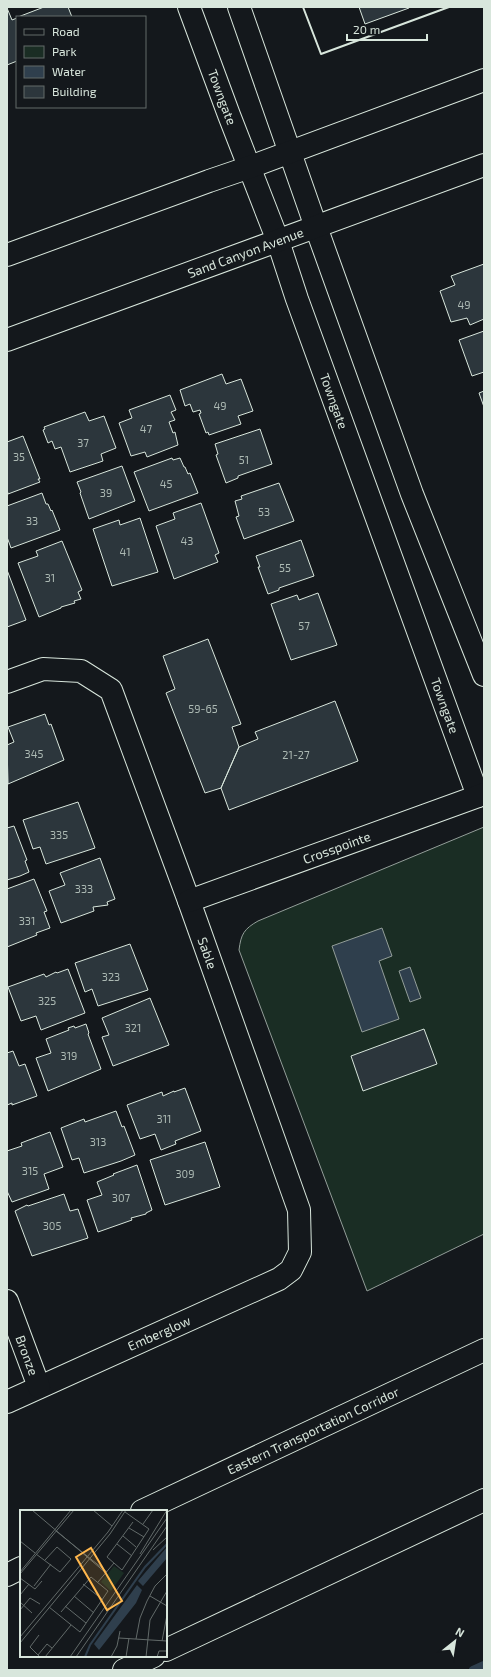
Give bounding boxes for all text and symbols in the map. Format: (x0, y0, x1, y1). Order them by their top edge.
legend (16, 16, 146, 108)
scale bar (347, 16, 427, 42)
text: 20 m (353, 22, 380, 36)
text: Road (52, 24, 80, 38)
text: Park (52, 44, 77, 58)
text: Water (52, 64, 86, 78)
street label: Towngate (205, 67, 240, 127)
text: Building (52, 84, 97, 98)
street label: Sand Canyon Avenue (185, 224, 306, 281)
house number: 49 (457, 298, 471, 311)
street label: Towngate (317, 371, 352, 431)
house number: 49 (213, 399, 227, 412)
house number: 47 (140, 422, 153, 435)
house number: 37 (77, 436, 89, 449)
house number: 35 (13, 450, 25, 463)
house number: 51 (239, 453, 249, 466)
house number: 45 (160, 477, 172, 490)
house number: 39 (100, 486, 112, 499)
house number: 53 (258, 505, 270, 518)
house number: 33 (26, 514, 38, 527)
house number: 43 (181, 534, 193, 547)
house number: 41 (119, 545, 131, 558)
house number: 55 (279, 561, 291, 574)
house number: 31 (45, 571, 55, 584)
house number: 57 (298, 619, 310, 632)
street label: Towngate (428, 675, 462, 736)
house number: 59-65 (188, 702, 218, 715)
house number: 345 (25, 747, 43, 760)
house number: 21-27 (282, 748, 310, 761)
house number: 335 (50, 828, 68, 841)
street label: Crosspointe (301, 828, 373, 867)
house number: 333 (75, 882, 93, 895)
house number: 331 (19, 914, 35, 927)
street label: Sable (194, 935, 221, 971)
house number: 323 (102, 970, 120, 983)
house number: 325 (38, 994, 56, 1007)
house number: 321 (125, 1021, 141, 1034)
house number: 319 (61, 1049, 77, 1062)
house number: 311 (157, 1112, 171, 1125)
house number: 313 (90, 1135, 106, 1148)
house number: 315 (22, 1164, 38, 1177)
house number: 309 (175, 1167, 195, 1180)
house number: 307 (112, 1191, 131, 1204)
house number: 305 (43, 1219, 61, 1232)
street label: Emberglow (125, 1312, 193, 1354)
street label: Bronze (12, 1333, 42, 1378)
street label: Eastern Transportation Corridor (225, 1383, 401, 1478)
inset map (20, 1510, 167, 1657)
north arrow (435, 1621, 475, 1661)
text: N (454, 1624, 467, 1640)

